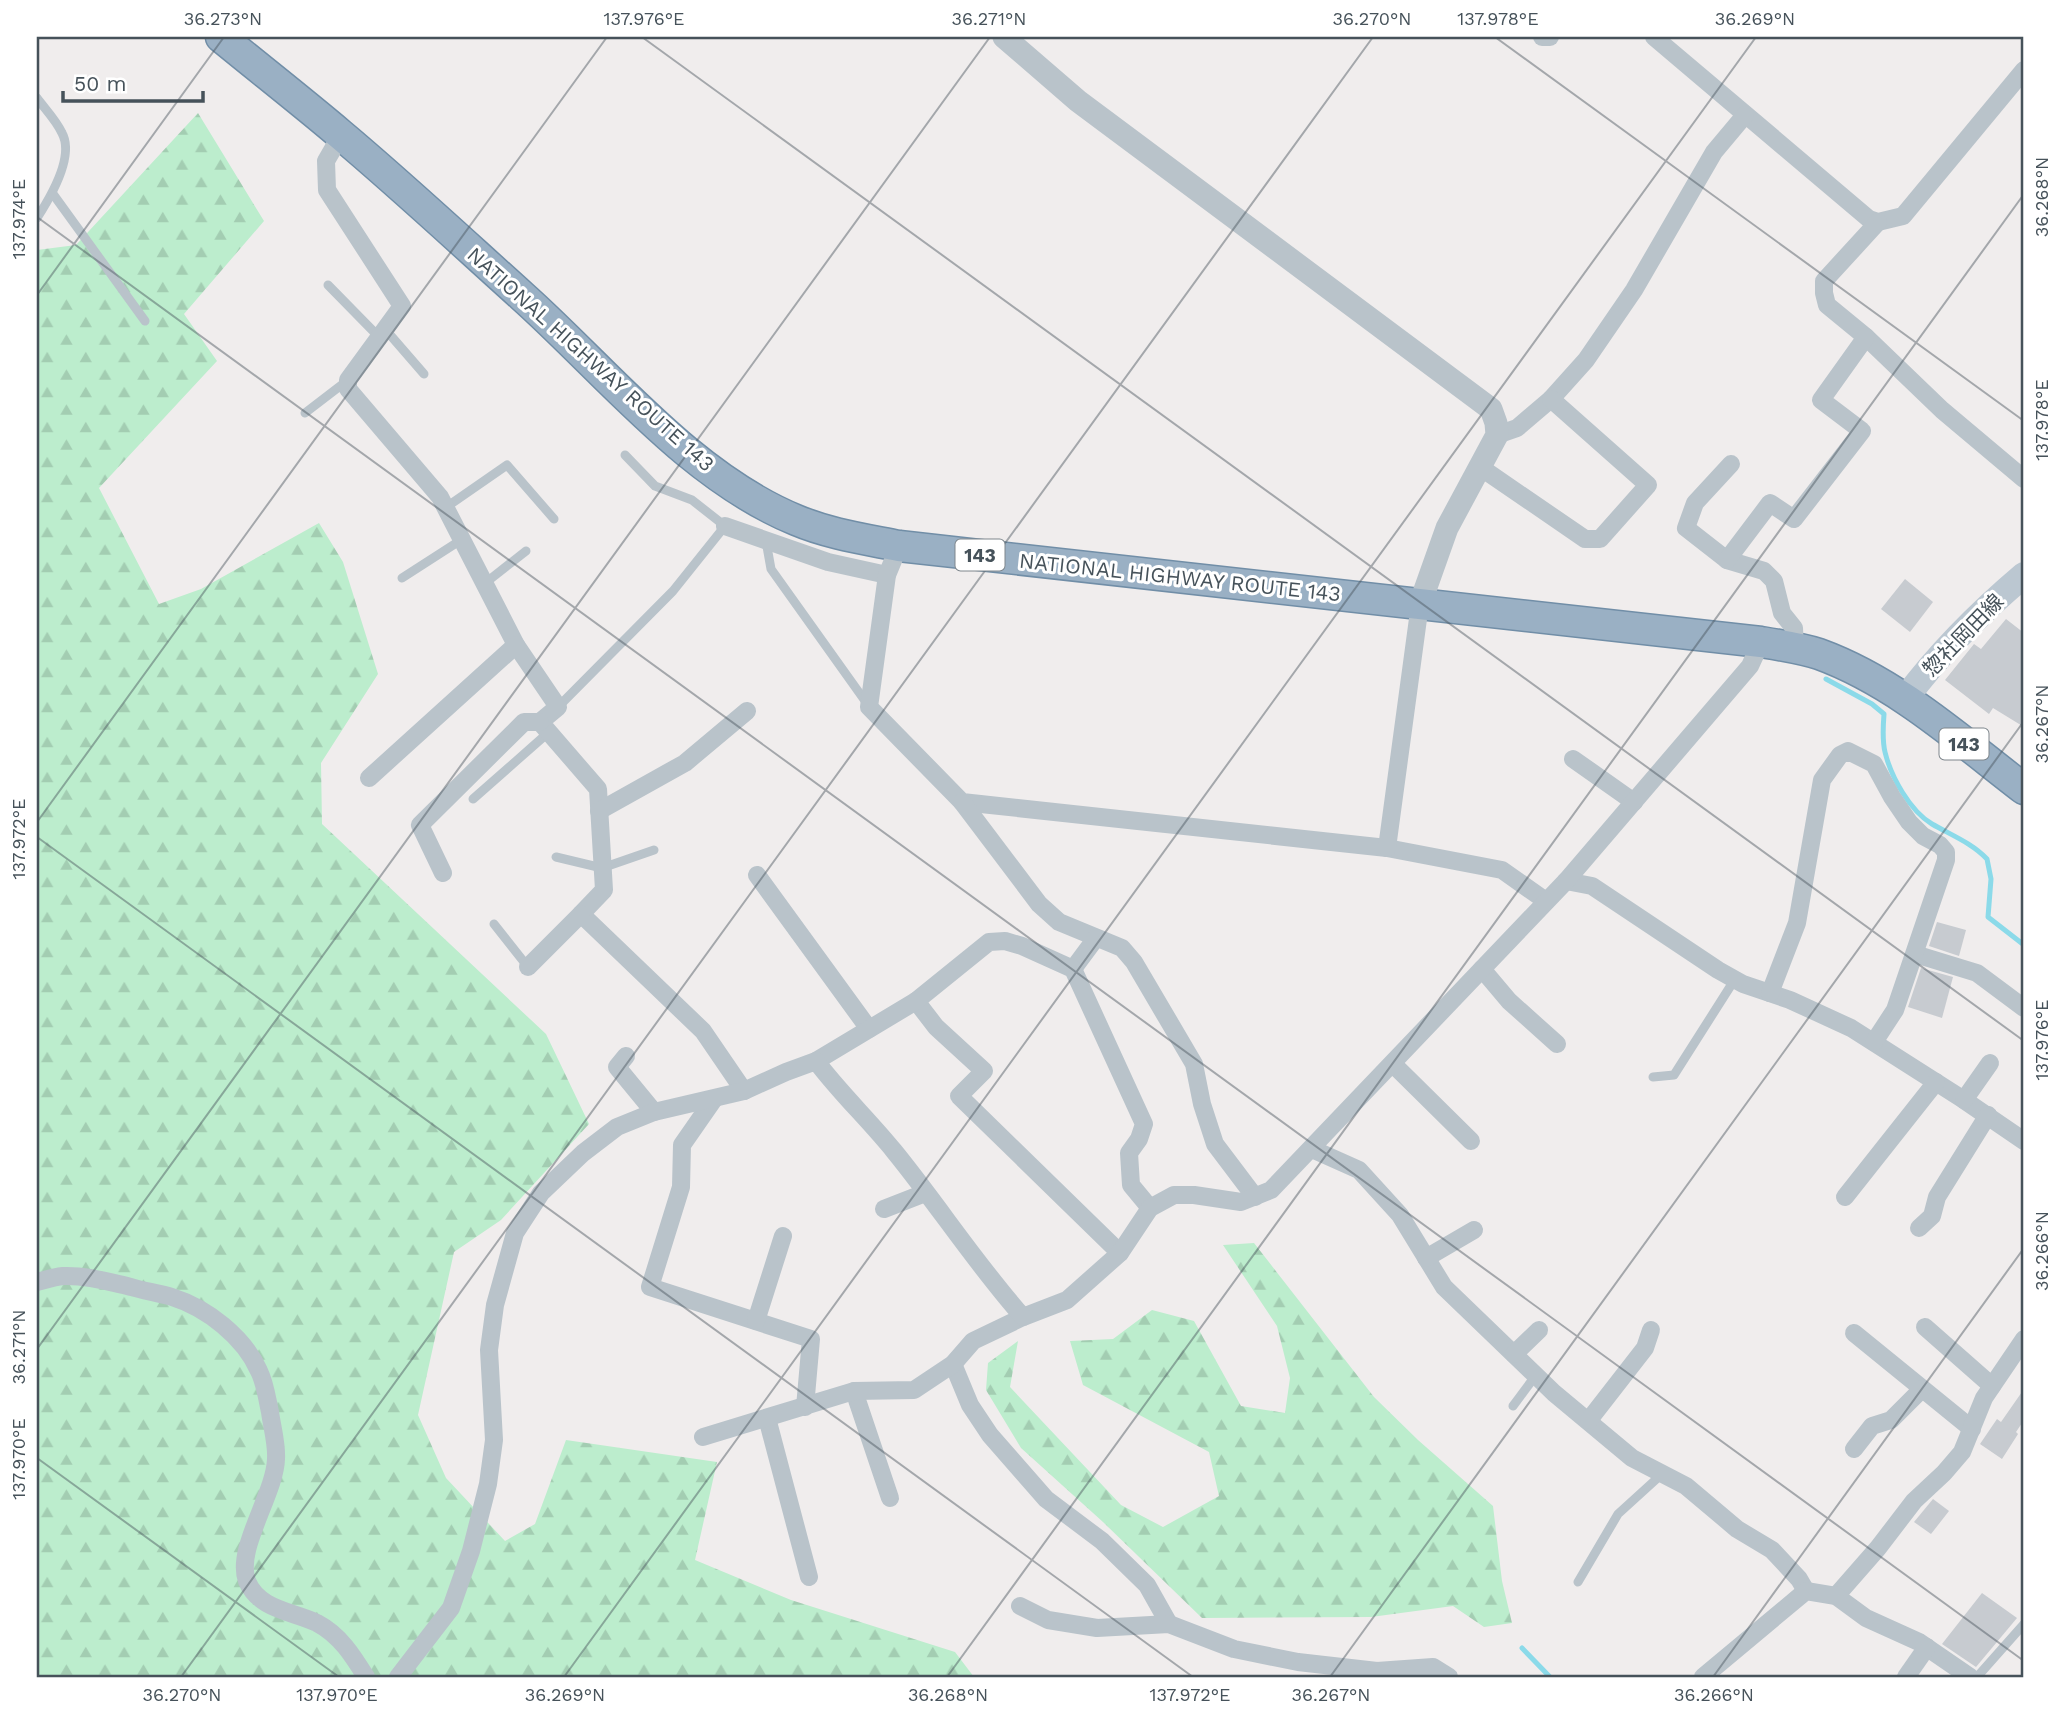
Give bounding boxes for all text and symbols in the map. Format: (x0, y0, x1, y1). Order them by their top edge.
text: 36.273°N (184, 8, 262, 29)
text: 137.976°E (603, 8, 685, 29)
text: 36.271°N (952, 8, 1026, 29)
text: 36.270°N (1333, 8, 1411, 29)
text: 137.978°E (1457, 8, 1539, 29)
text: 36.269°N (1715, 8, 1795, 29)
scale bar (63, 60, 203, 104)
text: 50 m (74, 71, 126, 96)
text: 36.268°N (2031, 157, 2052, 237)
text: 137.974°E (8, 179, 29, 259)
street label: NATIONAL HIGHWAY ROUTE 143 (463, 242, 719, 476)
text: 137.978°E (2031, 379, 2052, 461)
road number: 143 (956, 540, 1004, 570)
street label: NATIONAL HIGHWAY ROUTE 143 (1018, 548, 1342, 606)
street label: 惣社岡田線 (1918, 589, 2008, 681)
text: 36.267°N (2031, 684, 2052, 764)
road number: 143 (1940, 729, 1988, 760)
text: 137.972°E (8, 798, 29, 880)
text: 137.976°E (2031, 999, 2052, 1081)
text: 36.266°N (2031, 1211, 2052, 1291)
text: 36.271°N (8, 1310, 29, 1384)
text: 137.970°E (8, 1418, 29, 1500)
text: 36.270°N (143, 1684, 221, 1705)
text: 137.970°E (296, 1684, 378, 1705)
text: 36.269°N (525, 1684, 605, 1705)
text: 36.268°N (908, 1684, 988, 1705)
text: 137.972°E (1149, 1684, 1231, 1705)
text: 36.267°N (1291, 1684, 1371, 1705)
text: 36.266°N (1674, 1684, 1754, 1705)

